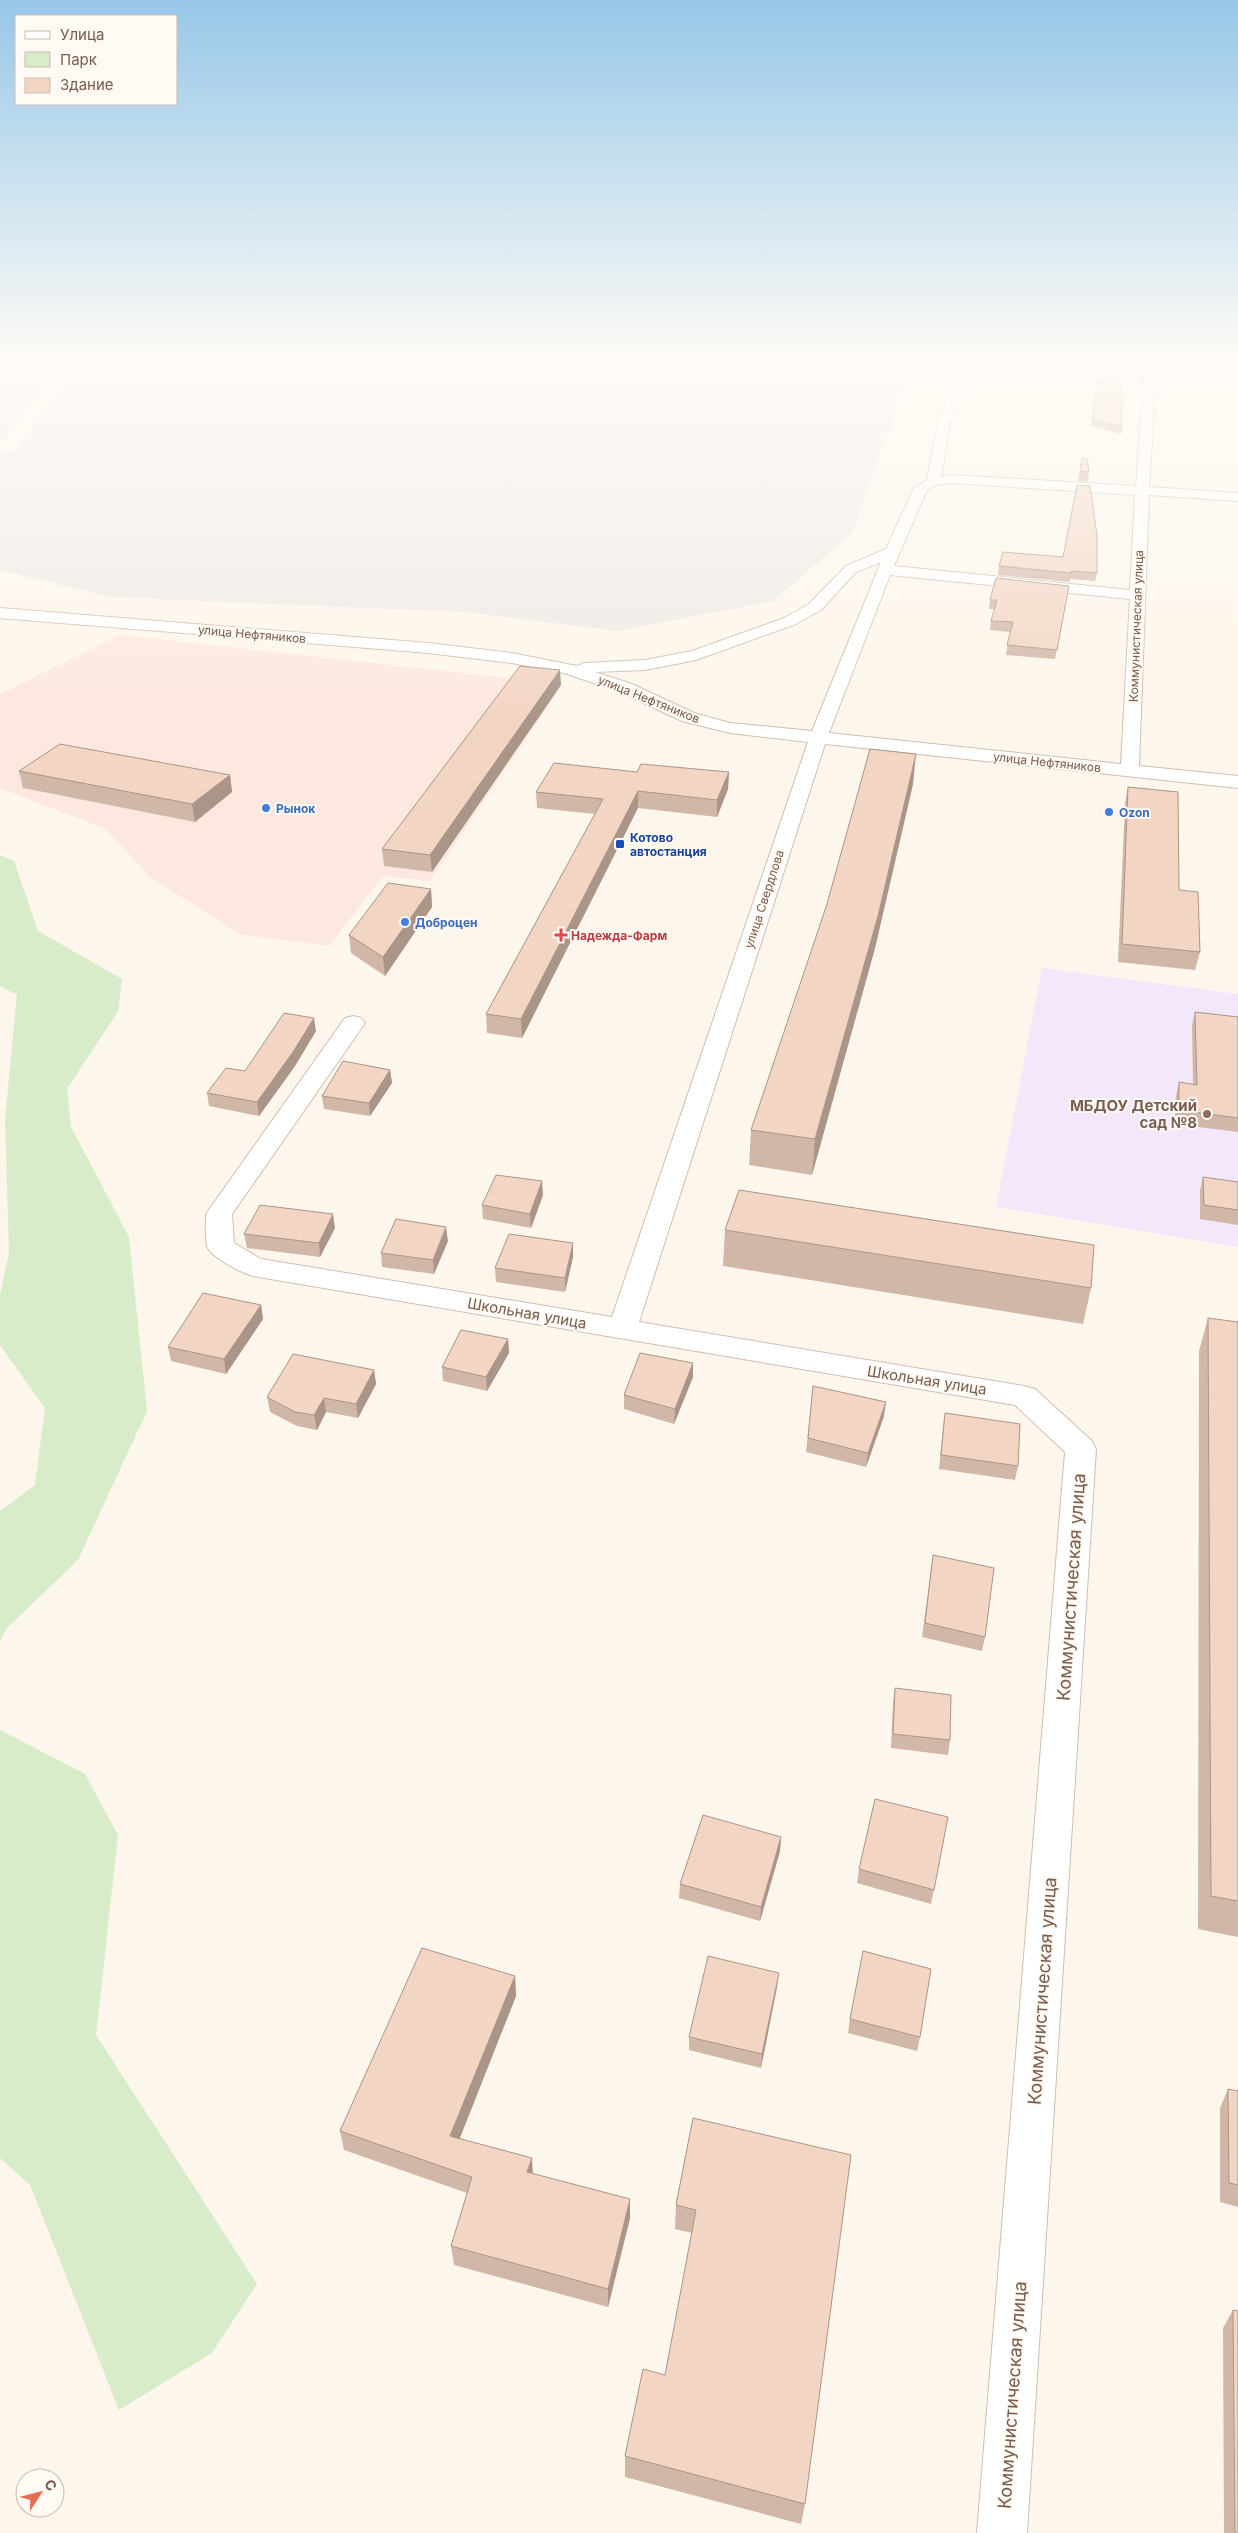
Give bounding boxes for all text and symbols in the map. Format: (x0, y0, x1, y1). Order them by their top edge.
legend (15, 15, 178, 105)
text: Улица (60, 25, 104, 44)
text: Парк (60, 50, 97, 69)
text: Здание (60, 75, 114, 94)
street label: Коммунистическая улица (1126, 550, 1146, 702)
street label: улица Нефтяников (197, 622, 307, 646)
street label: улица Нефтяников (596, 672, 702, 726)
street label: улица Нефтяников (992, 749, 1102, 775)
place label: Рынок (276, 801, 315, 816)
marker: Рынок (260, 802, 272, 814)
place label: Ozon (1119, 805, 1150, 820)
marker: Ozon (1103, 806, 1115, 818)
place label: Котово автостанция (630, 830, 707, 859)
marker: Котово автостанция (614, 838, 626, 850)
street label: улица Свердлова (741, 848, 787, 950)
place label: Доброцен (415, 915, 478, 930)
marker: Доброцен (399, 916, 411, 928)
place label: Надежда-Фарм (571, 928, 667, 943)
marker: Надежда-Фарм (555, 929, 567, 941)
place label: МБДОУ Детский сад №8 (1070, 1096, 1197, 1132)
marker: МБДОУ Детский сад №8 (1201, 1108, 1213, 1120)
street label: Школьная улица (466, 1293, 588, 1333)
street label: Школьная улица (866, 1361, 988, 1399)
street label: Коммунистическая улица (1053, 1472, 1089, 1702)
street label: Коммунистическая улица (1024, 1876, 1060, 2106)
street label: Коммунистическая улица (994, 2280, 1030, 2510)
north arrow (15, 2468, 65, 2518)
text: С (41, 2476, 61, 2494)

